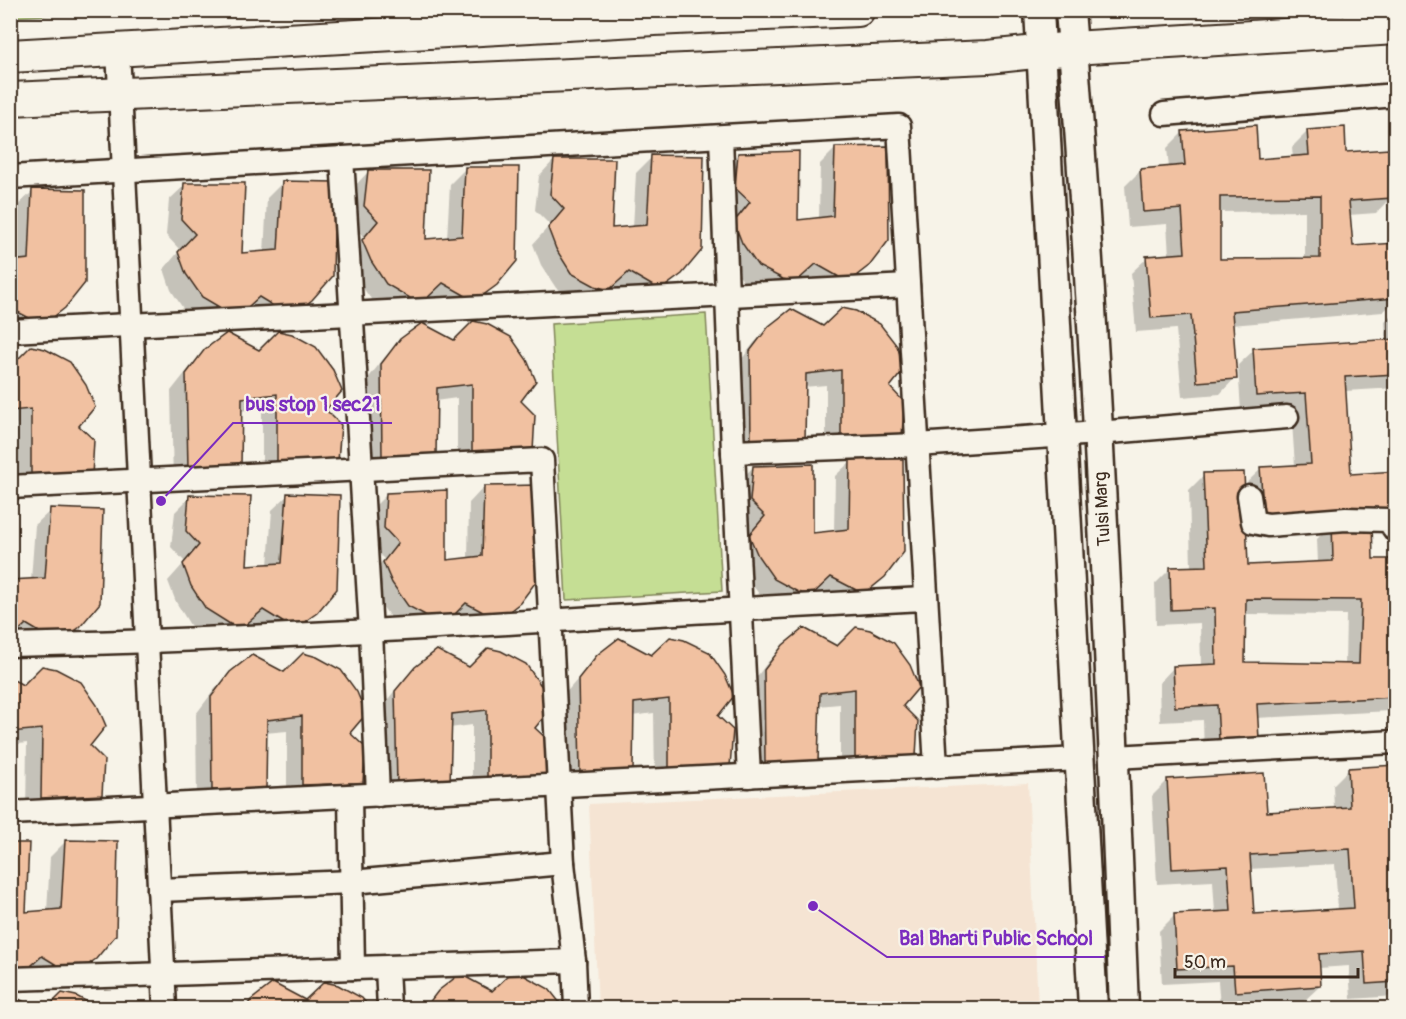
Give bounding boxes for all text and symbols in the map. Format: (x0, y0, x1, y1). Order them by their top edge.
callout: bus stop 1 sec21 (233, 385, 392, 423)
text: bus stop 1 sec21 (246, 392, 381, 417)
street label: Tulsi Marg (1089, 471, 1116, 547)
callout: Bal Bharti Public School (887, 919, 1105, 957)
text: Bal Bharti Public School (899, 926, 1093, 951)
scale bar (1175, 941, 1358, 979)
text: 50 m (1184, 951, 1226, 974)

